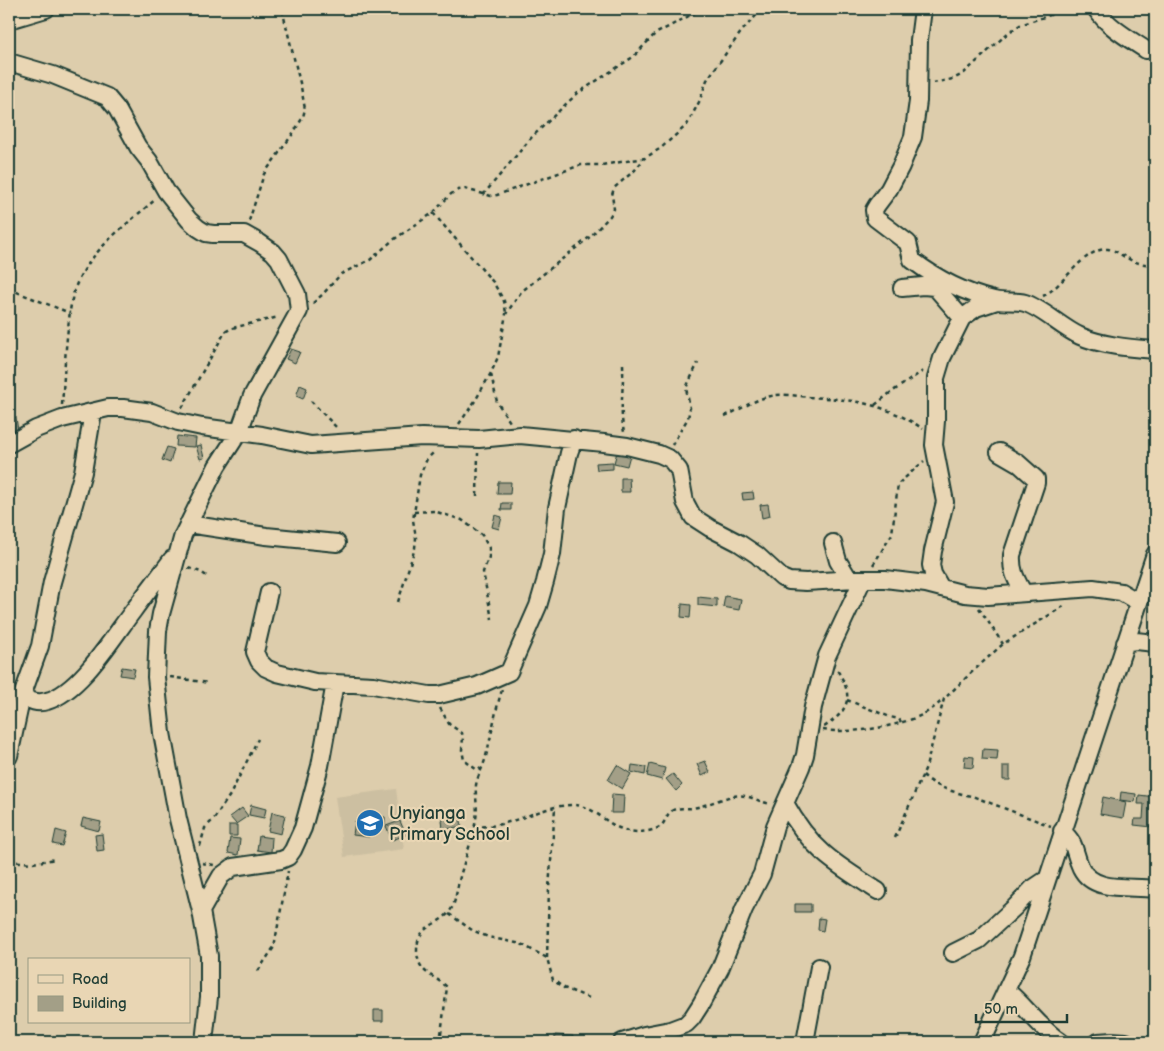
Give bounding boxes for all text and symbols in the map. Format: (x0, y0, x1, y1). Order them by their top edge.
place label: Unyianga Primary School (389, 803, 510, 845)
school or university icon: Unyianga Primary School (355, 808, 385, 838)
legend (28, 958, 190, 1024)
text: Road (72, 970, 108, 989)
scale bar (976, 991, 1068, 1023)
text: Building (72, 994, 127, 1013)
text: 50 m (984, 1000, 1018, 1019)

